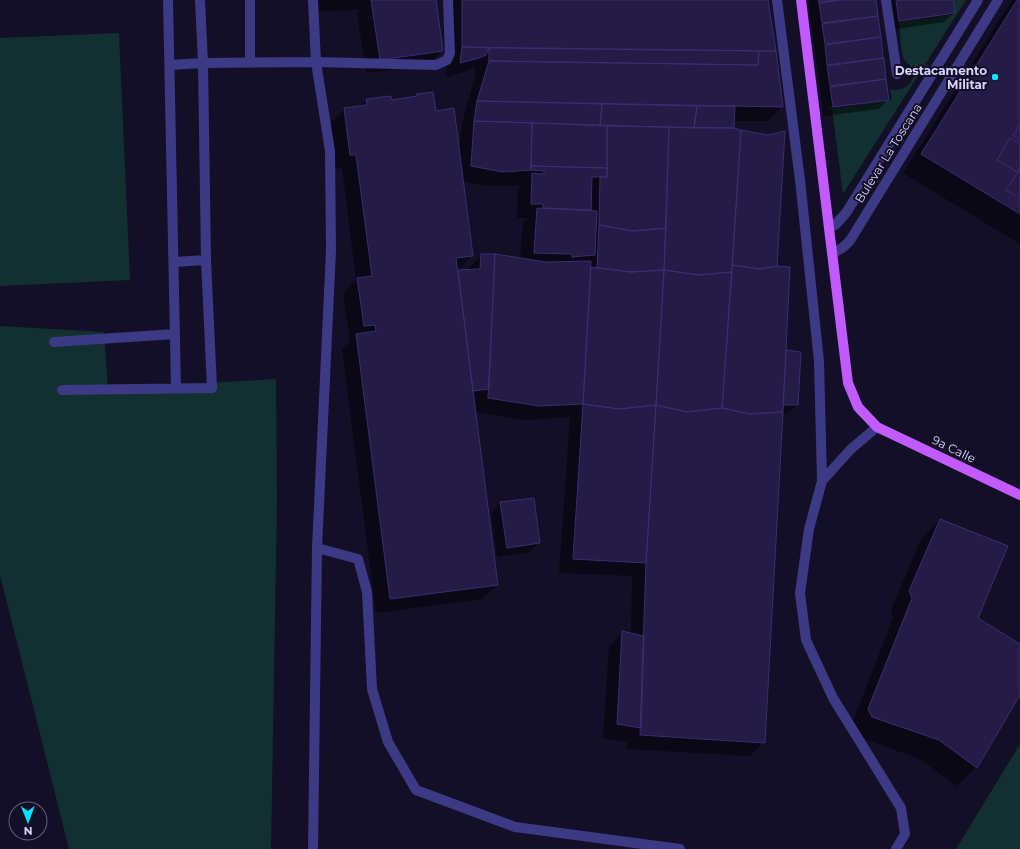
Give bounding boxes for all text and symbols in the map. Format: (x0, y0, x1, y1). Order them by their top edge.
place label: Destacamento Militar (895, 63, 987, 92)
marker: Destacamento Militar (990, 72, 1000, 82)
street label: Bulevar La Toscana (851, 100, 925, 206)
street label: 9a Calle (930, 432, 978, 466)
north arrow (8, 801, 48, 841)
text: N (24, 824, 33, 838)

